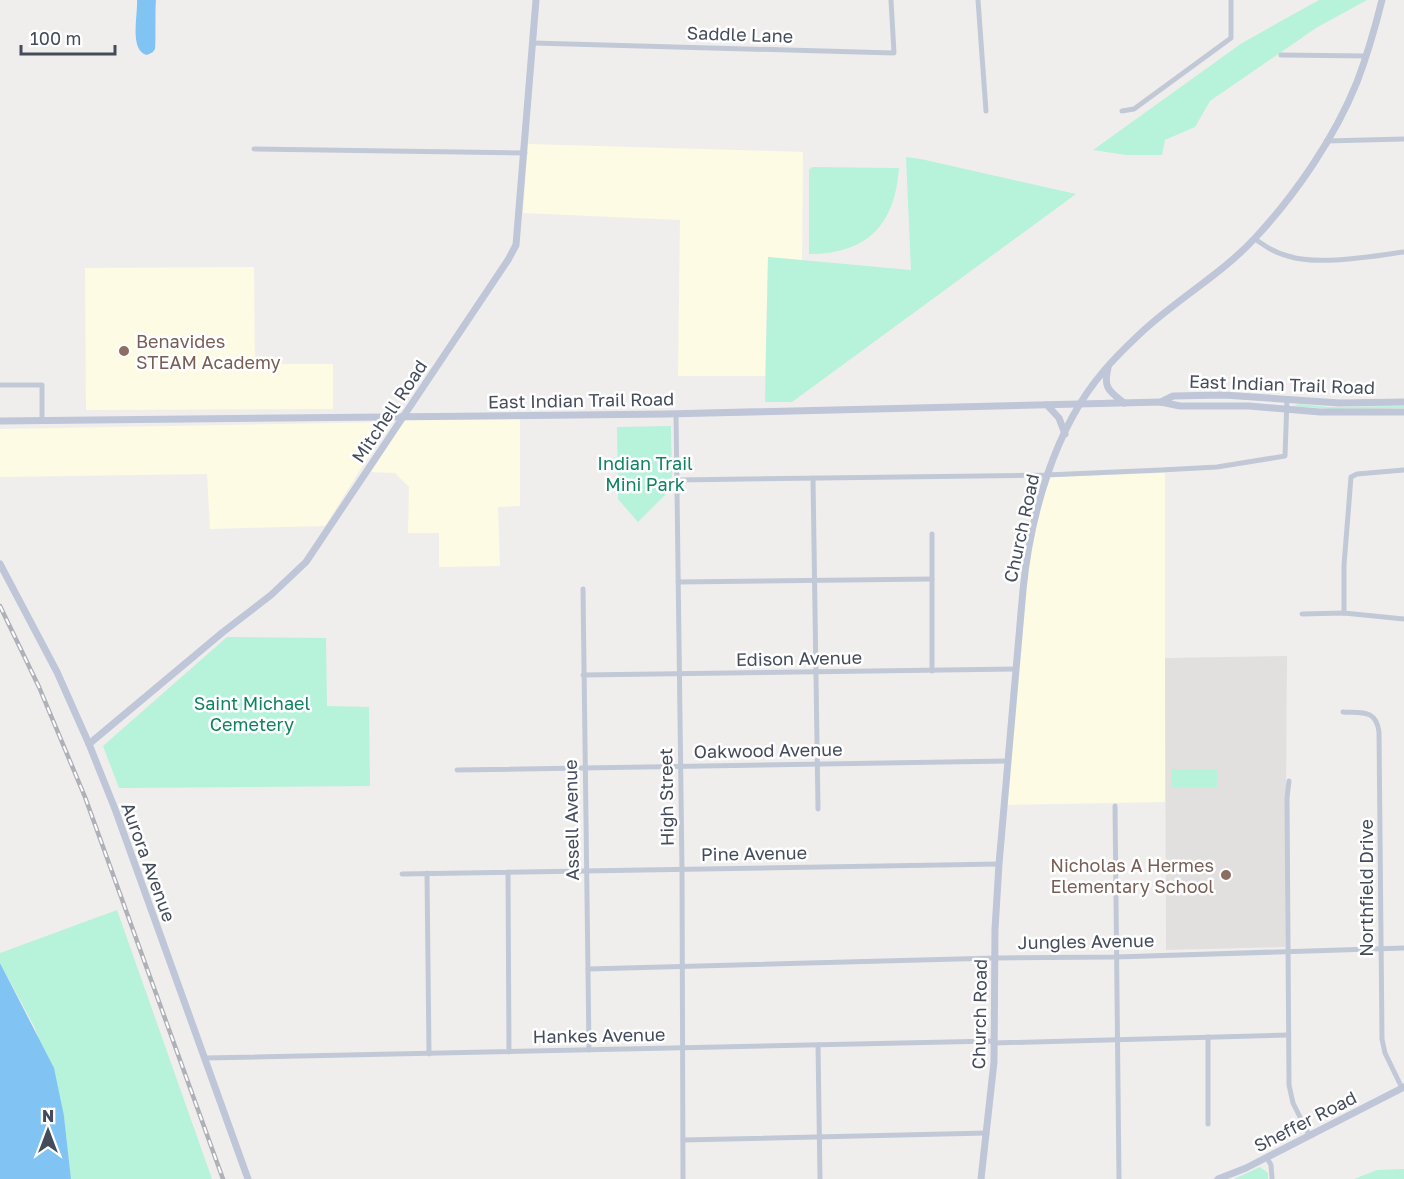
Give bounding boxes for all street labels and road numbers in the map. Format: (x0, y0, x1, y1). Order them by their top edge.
street label: Saddle Lane (686, 21, 794, 47)
street label: Mitchell Road (347, 356, 431, 466)
street label: East Indian Trail Road (1189, 370, 1375, 398)
street label: East Indian Trail Road (488, 387, 674, 413)
street label: Church Road (999, 472, 1043, 584)
street label: Edison Avenue (736, 646, 862, 670)
street label: Oakwood Avenue (693, 738, 843, 762)
street label: High Street (654, 748, 678, 846)
street label: Assell Avenue (559, 759, 583, 881)
street label: Aurora Avenue (117, 799, 181, 925)
street label: Northfield Drive (1355, 819, 1377, 957)
street label: Pine Avenue (701, 841, 807, 865)
street label: Jungles Avenue (1018, 929, 1154, 953)
street label: Church Road (967, 959, 991, 1069)
street label: Hankes Avenue (532, 1023, 666, 1047)
street label: Sheffer Road (1250, 1086, 1360, 1156)

